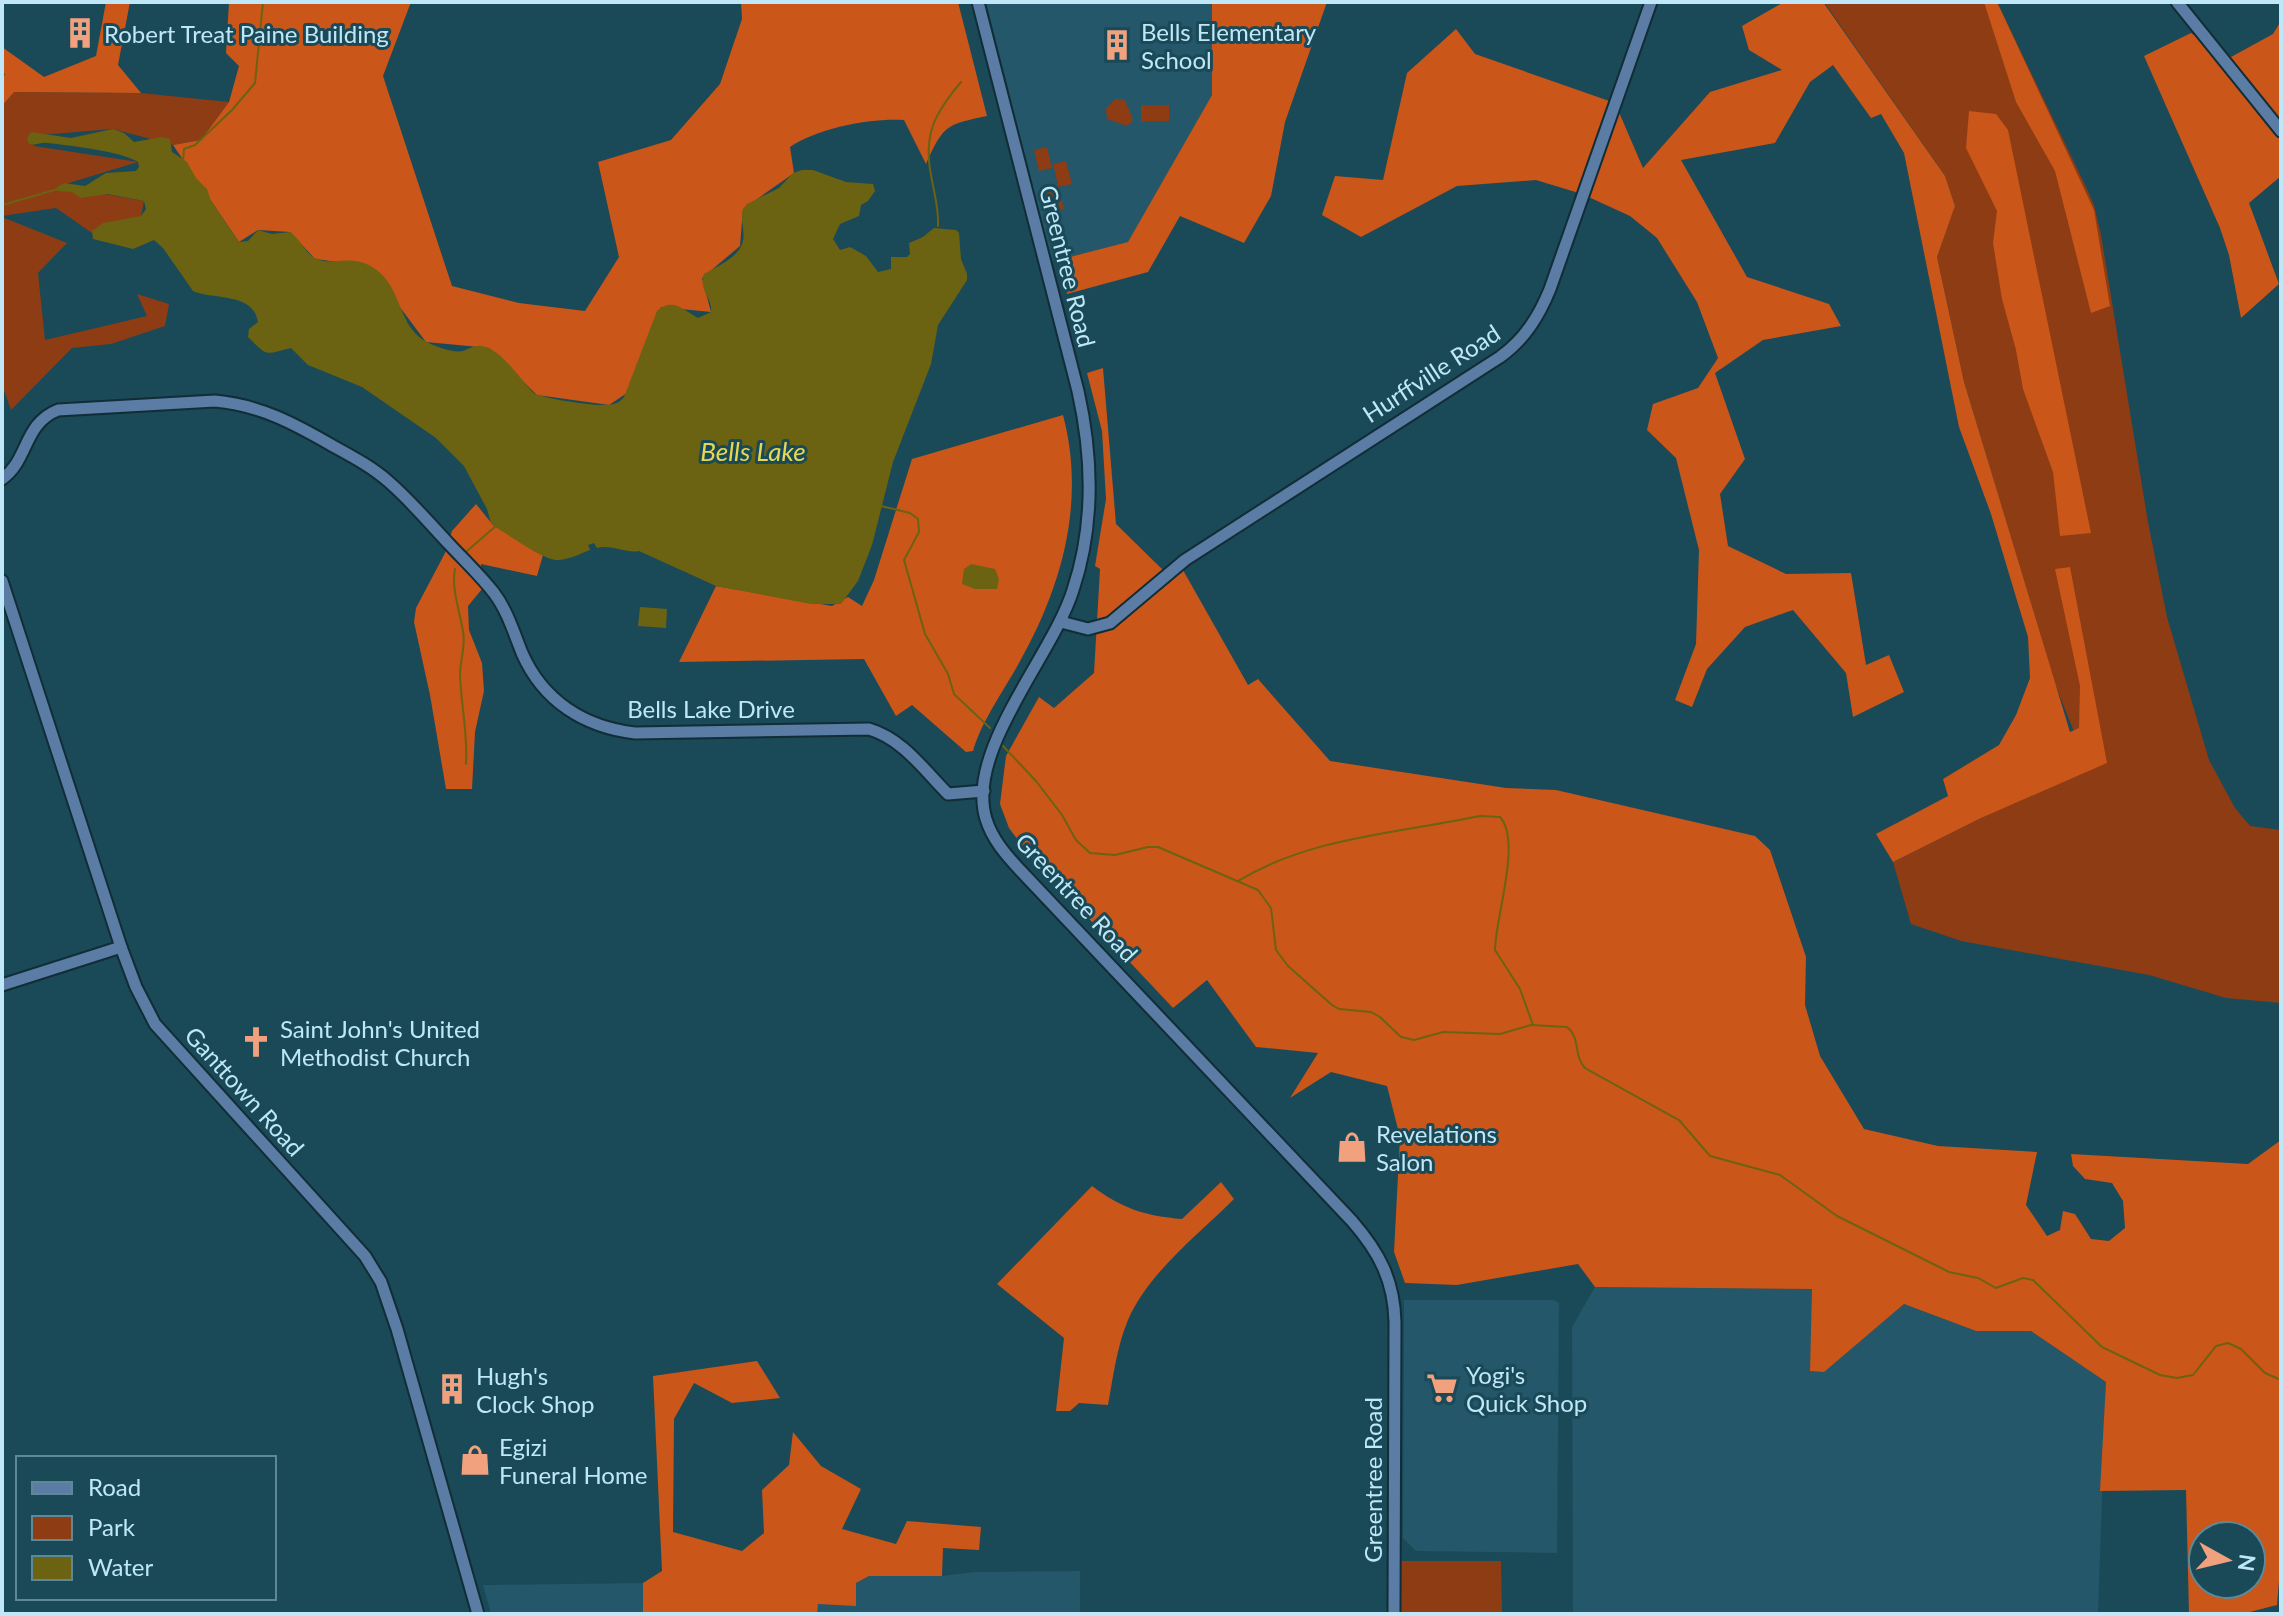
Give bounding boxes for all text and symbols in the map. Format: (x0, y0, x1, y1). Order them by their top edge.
building icon: Robert Treat Paine Building (63, 16, 97, 50)
place label: Bells Elementary School (1141, 17, 1317, 74)
place label: Robert Treat Paine Building (104, 19, 389, 48)
building icon: Bells Elementary School (1100, 28, 1134, 62)
street label: Greentree Road (1034, 182, 1102, 350)
street label: Hurffville Road (1357, 318, 1505, 428)
water label: Bells Lake (700, 435, 806, 467)
street label: Bells Lake Drive (627, 694, 795, 723)
street label: Greentree Road (1010, 827, 1144, 967)
place label: Saint John's United Methodist Church (280, 1014, 480, 1071)
street label: Ganttown Road (179, 1020, 311, 1162)
church icon: Saint John's United Methodist Church (239, 1025, 273, 1059)
place label: Revelations Salon (1376, 1119, 1497, 1176)
shop icon: Revelations Salon (1335, 1130, 1369, 1164)
place label: Yogi's Quick Shop (1466, 1360, 1587, 1417)
place label: Hugh's Clock Shop (476, 1361, 594, 1418)
supermarket icon: Yogi's Quick Shop (1425, 1371, 1459, 1405)
building icon: Hugh's Clock Shop (435, 1372, 469, 1406)
street label: Greentree Road (1358, 1397, 1387, 1563)
place label: Egizi Funeral Home (499, 1432, 647, 1489)
shop icon: Egizi Funeral Home (458, 1443, 492, 1477)
legend (16, 1456, 276, 1600)
text: Road (88, 1472, 141, 1501)
text: Park (88, 1512, 136, 1541)
north arrow (2187, 1520, 2267, 1600)
text: Water (88, 1552, 153, 1581)
text: N (2233, 1553, 2262, 1573)

